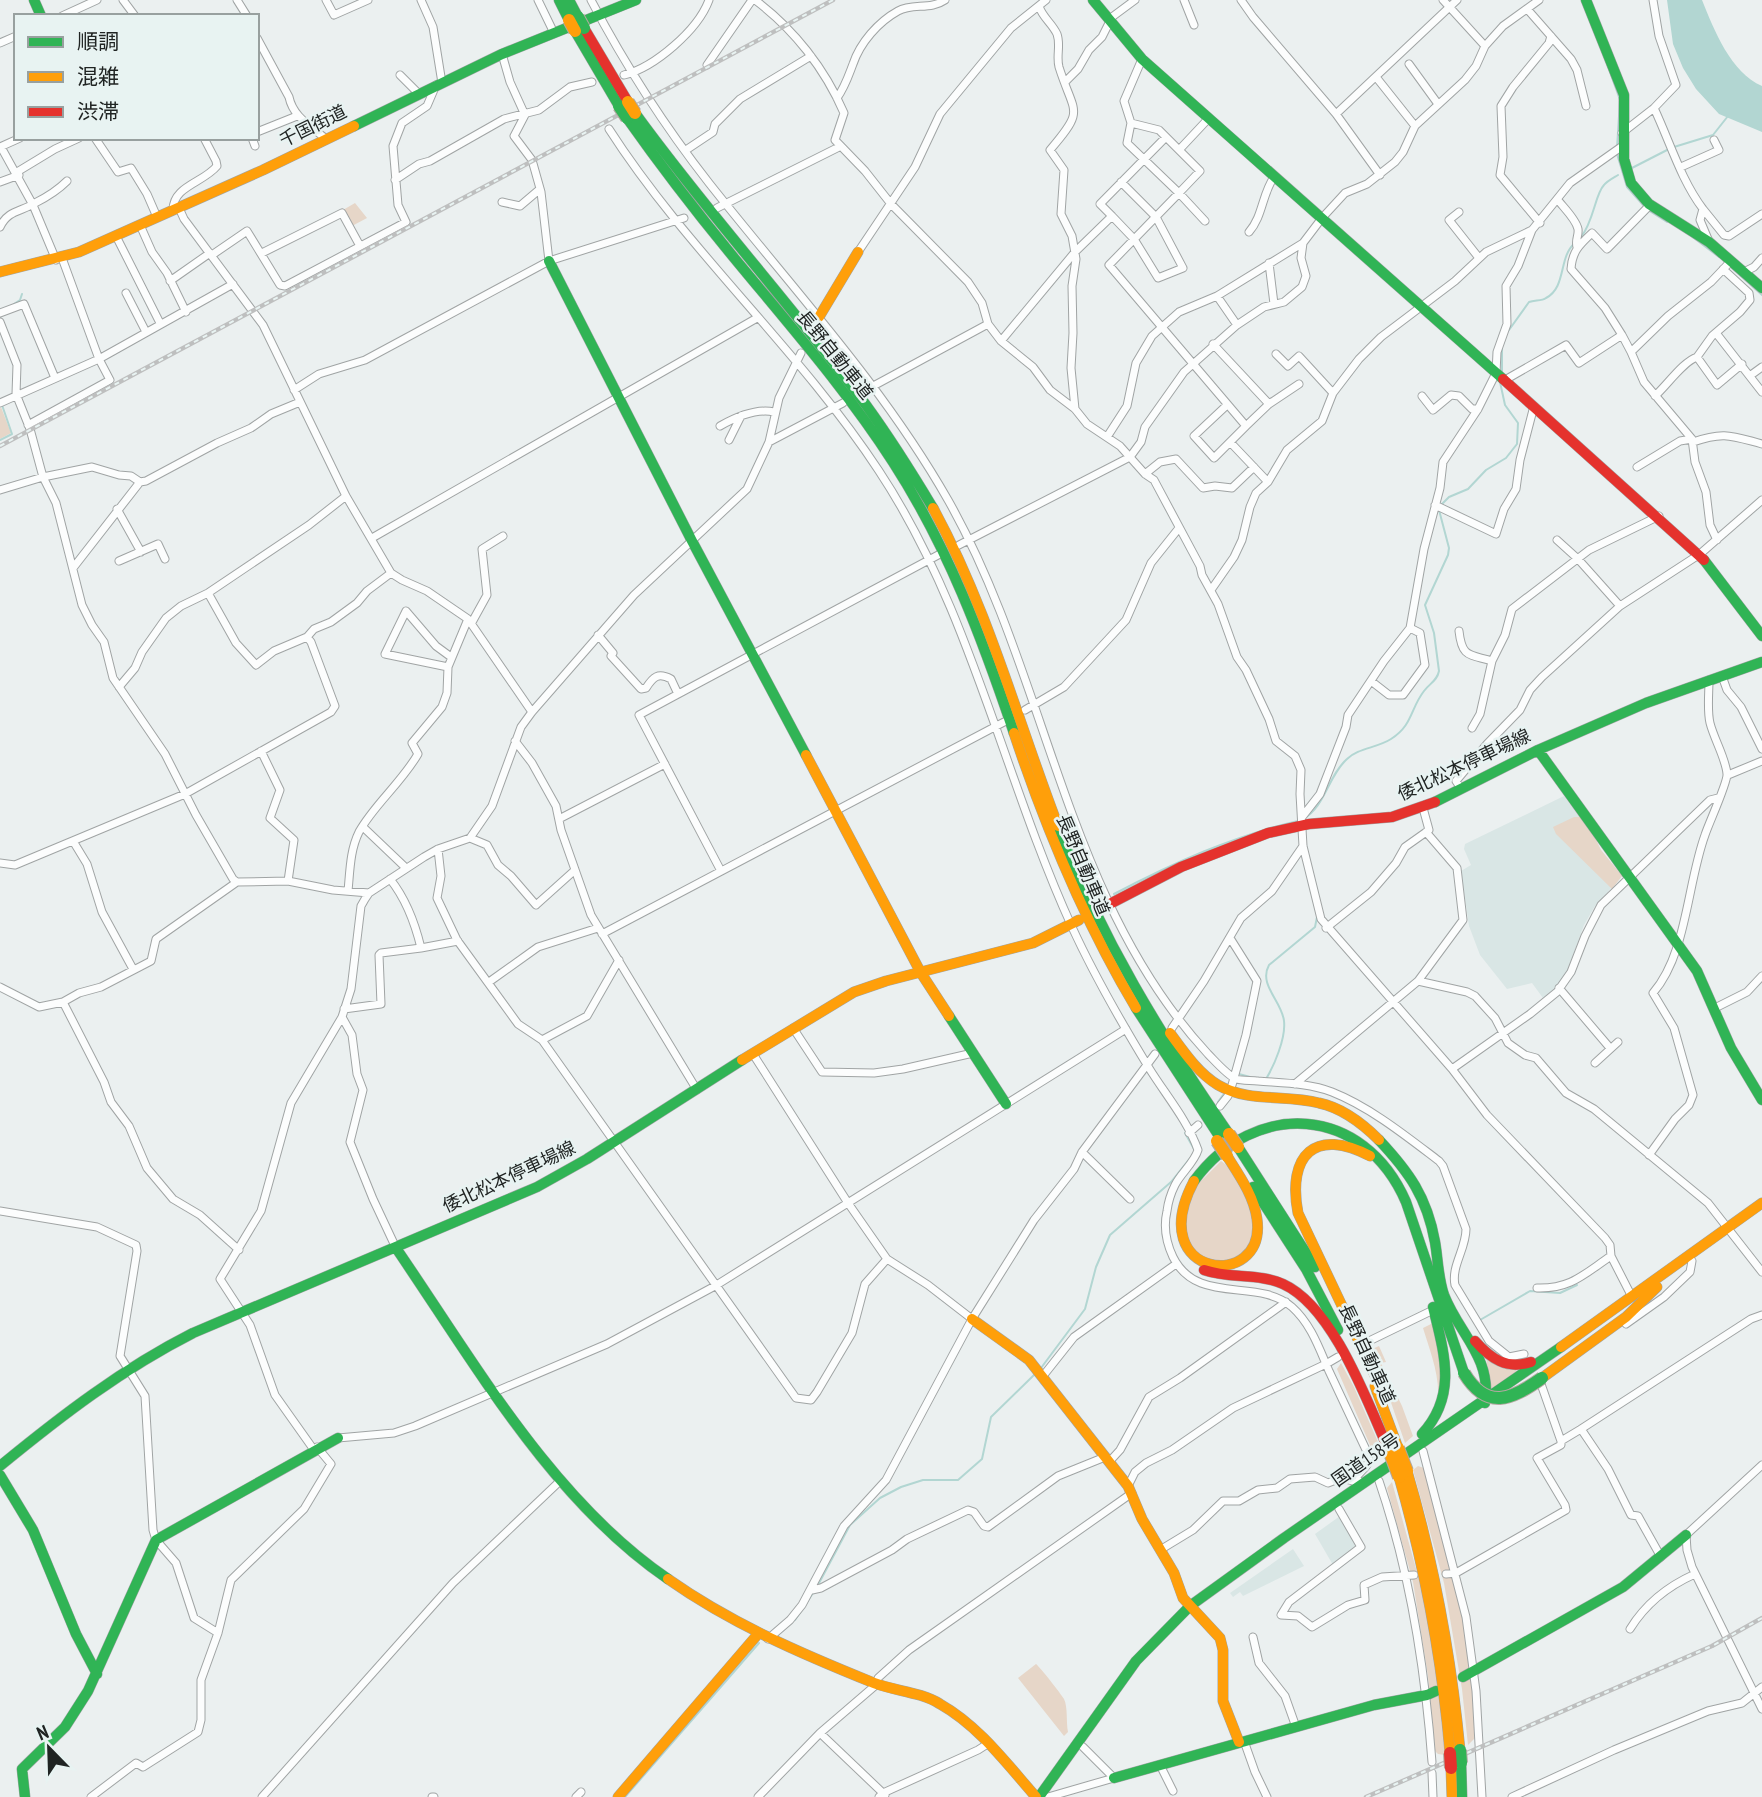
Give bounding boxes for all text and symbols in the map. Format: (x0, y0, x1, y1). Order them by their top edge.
legend (14, 14, 259, 140)
text: 順調 (77, 28, 119, 55)
text: 混雑 (77, 63, 119, 90)
text: 渋滞 (77, 98, 119, 125)
street label: 千国街道 (275, 99, 350, 152)
street label: 長野自動車道 (792, 305, 878, 404)
street label: 倭北松本停車場線 (1394, 724, 1534, 805)
street label: 長野自動車道 (1052, 811, 1115, 919)
street label: 倭北松本停車場線 (439, 1136, 579, 1217)
street label: 長野自動車道 (1334, 1300, 1401, 1408)
street label: 国道158号 (1327, 1428, 1404, 1491)
north arrow (14, 1713, 84, 1783)
text: N (33, 1719, 52, 1745)

